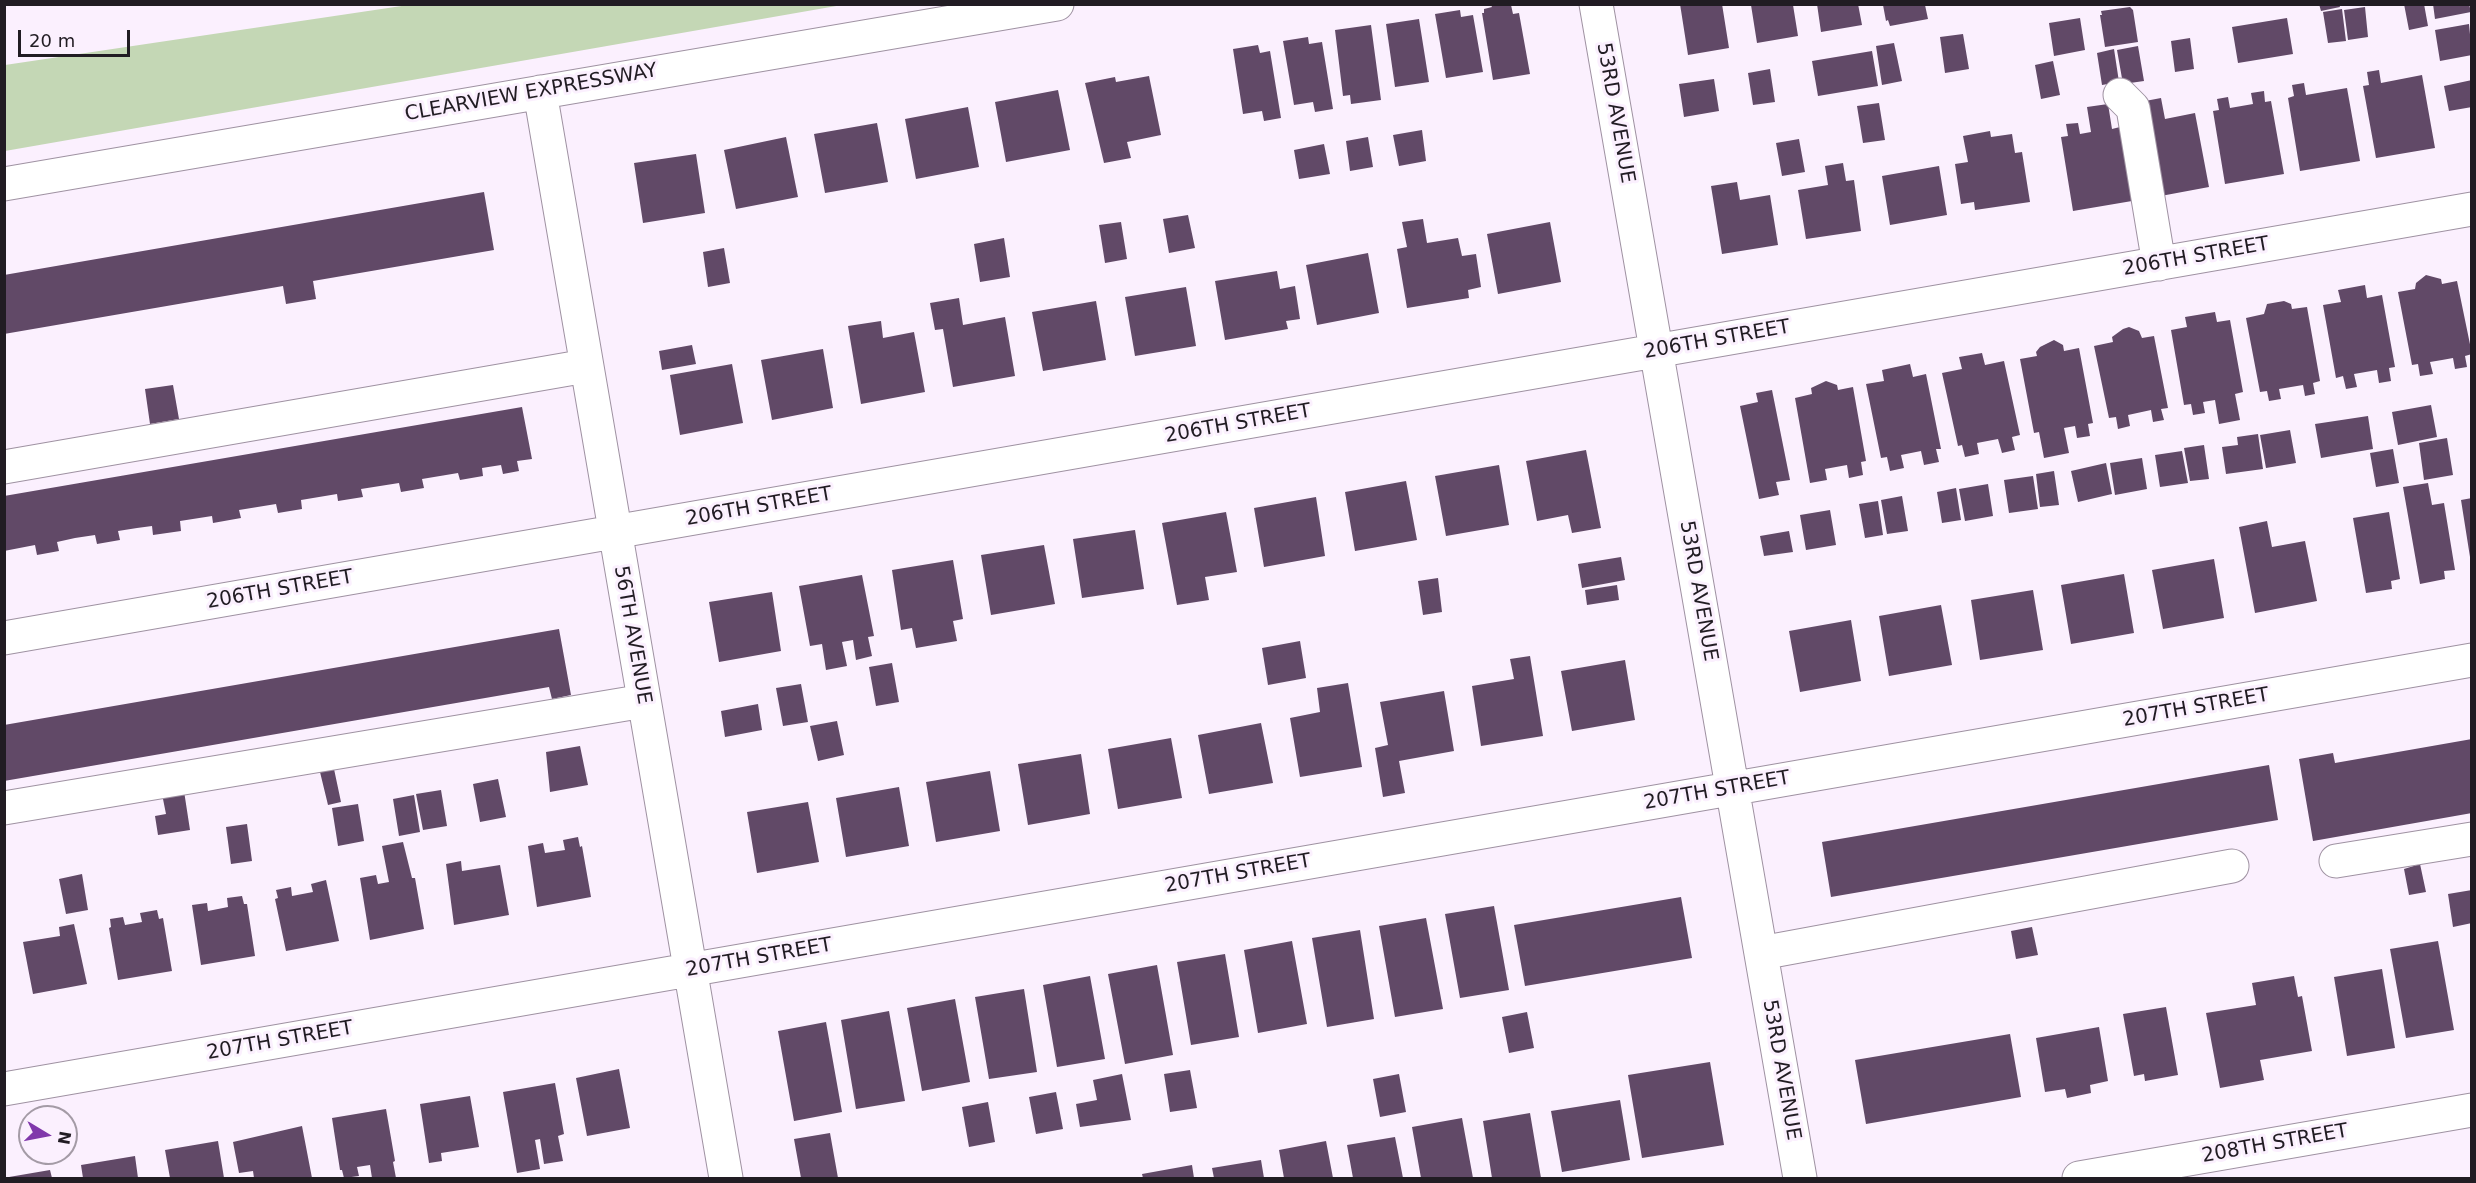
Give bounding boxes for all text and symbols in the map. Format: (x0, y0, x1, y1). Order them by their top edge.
scale bar (21, 18, 134, 56)
text: 20 m (29, 30, 75, 51)
street label: 53RD AVENUE (1591, 41, 1639, 185)
street label: CLEARVIEW EXPRESSWAY (403, 59, 659, 127)
street label: 206TH STREET (2121, 232, 2271, 282)
street label: 206TH STREET (1642, 315, 1792, 365)
street label: 206TH STREET (1163, 399, 1313, 449)
street label: 206TH STREET (684, 482, 834, 532)
street label: 53RD AVENUE (1674, 519, 1722, 663)
street label: 56TH AVENUE (608, 564, 656, 706)
street label: 206TH STREET (205, 565, 355, 615)
street label: 207TH STREET (2121, 683, 2271, 733)
street label: 207TH STREET (1642, 766, 1792, 816)
street label: 207TH STREET (1163, 849, 1313, 899)
street label: 207TH STREET (684, 933, 834, 983)
street label: 53RD AVENUE (1757, 998, 1805, 1142)
street label: 207TH STREET (205, 1016, 355, 1066)
north arrow (18, 1105, 78, 1165)
street label: 208TH STREET (2200, 1119, 2350, 1169)
text: N (54, 1130, 75, 1146)

